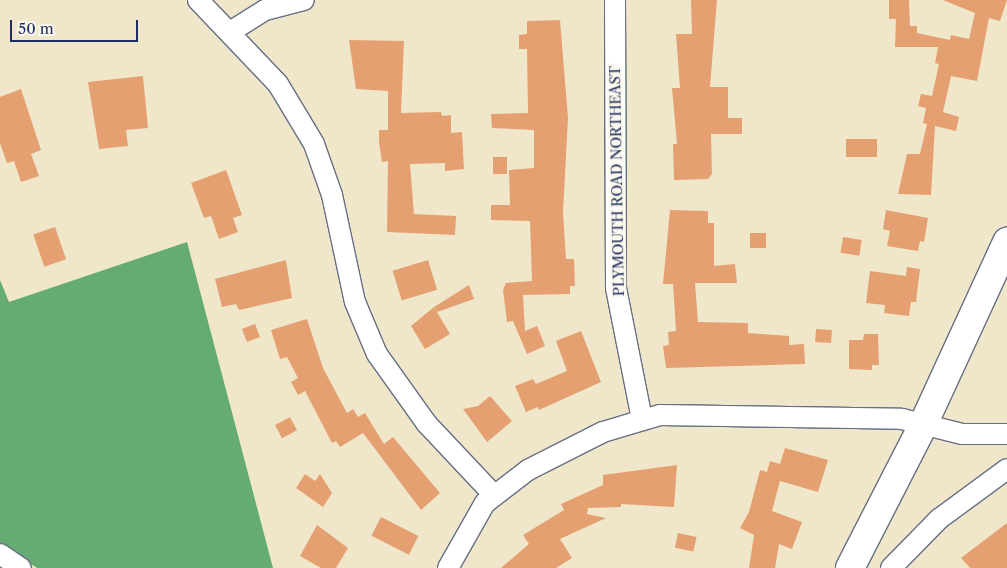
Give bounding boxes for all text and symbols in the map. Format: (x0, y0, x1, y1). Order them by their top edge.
scale bar (12, 10, 140, 42)
text: 50 m (18, 19, 54, 38)
street label: PLYMOUTH ROAD NORTHEAST (607, 66, 627, 296)

